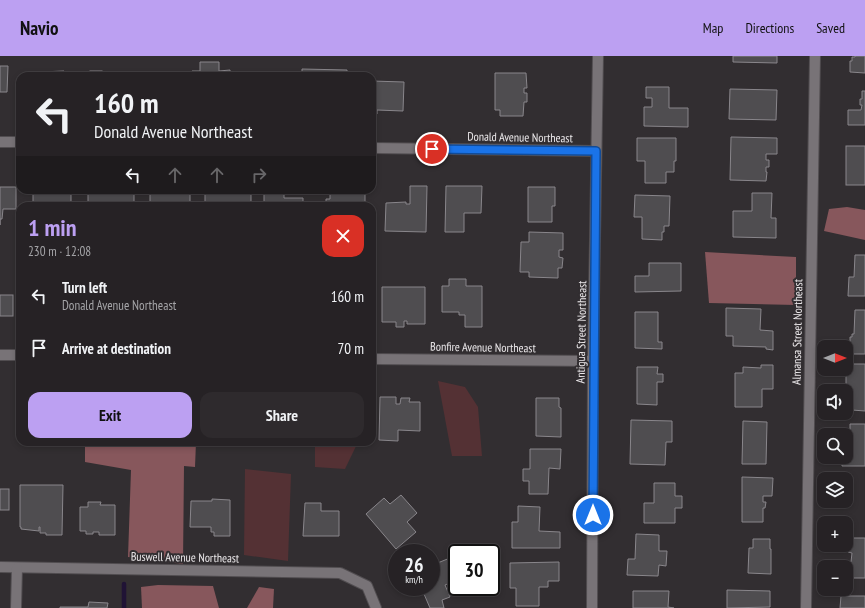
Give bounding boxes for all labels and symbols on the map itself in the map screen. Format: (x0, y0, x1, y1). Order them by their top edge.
street label: Donald Avenue Northeast (467, 129, 574, 145)
pin (415, 132, 449, 166)
street label: Almansa Street Northeast (789, 278, 805, 385)
street label: Antigua Street Northeast (573, 280, 589, 384)
street label: Bonfire Avenue Northeast (430, 339, 537, 355)
north arrow (817, 340, 853, 376)
position arrow (572, 494, 614, 536)
speed limit sign: 30 (448, 544, 500, 596)
street label: Buswell Avenue Northeast (131, 549, 240, 565)

